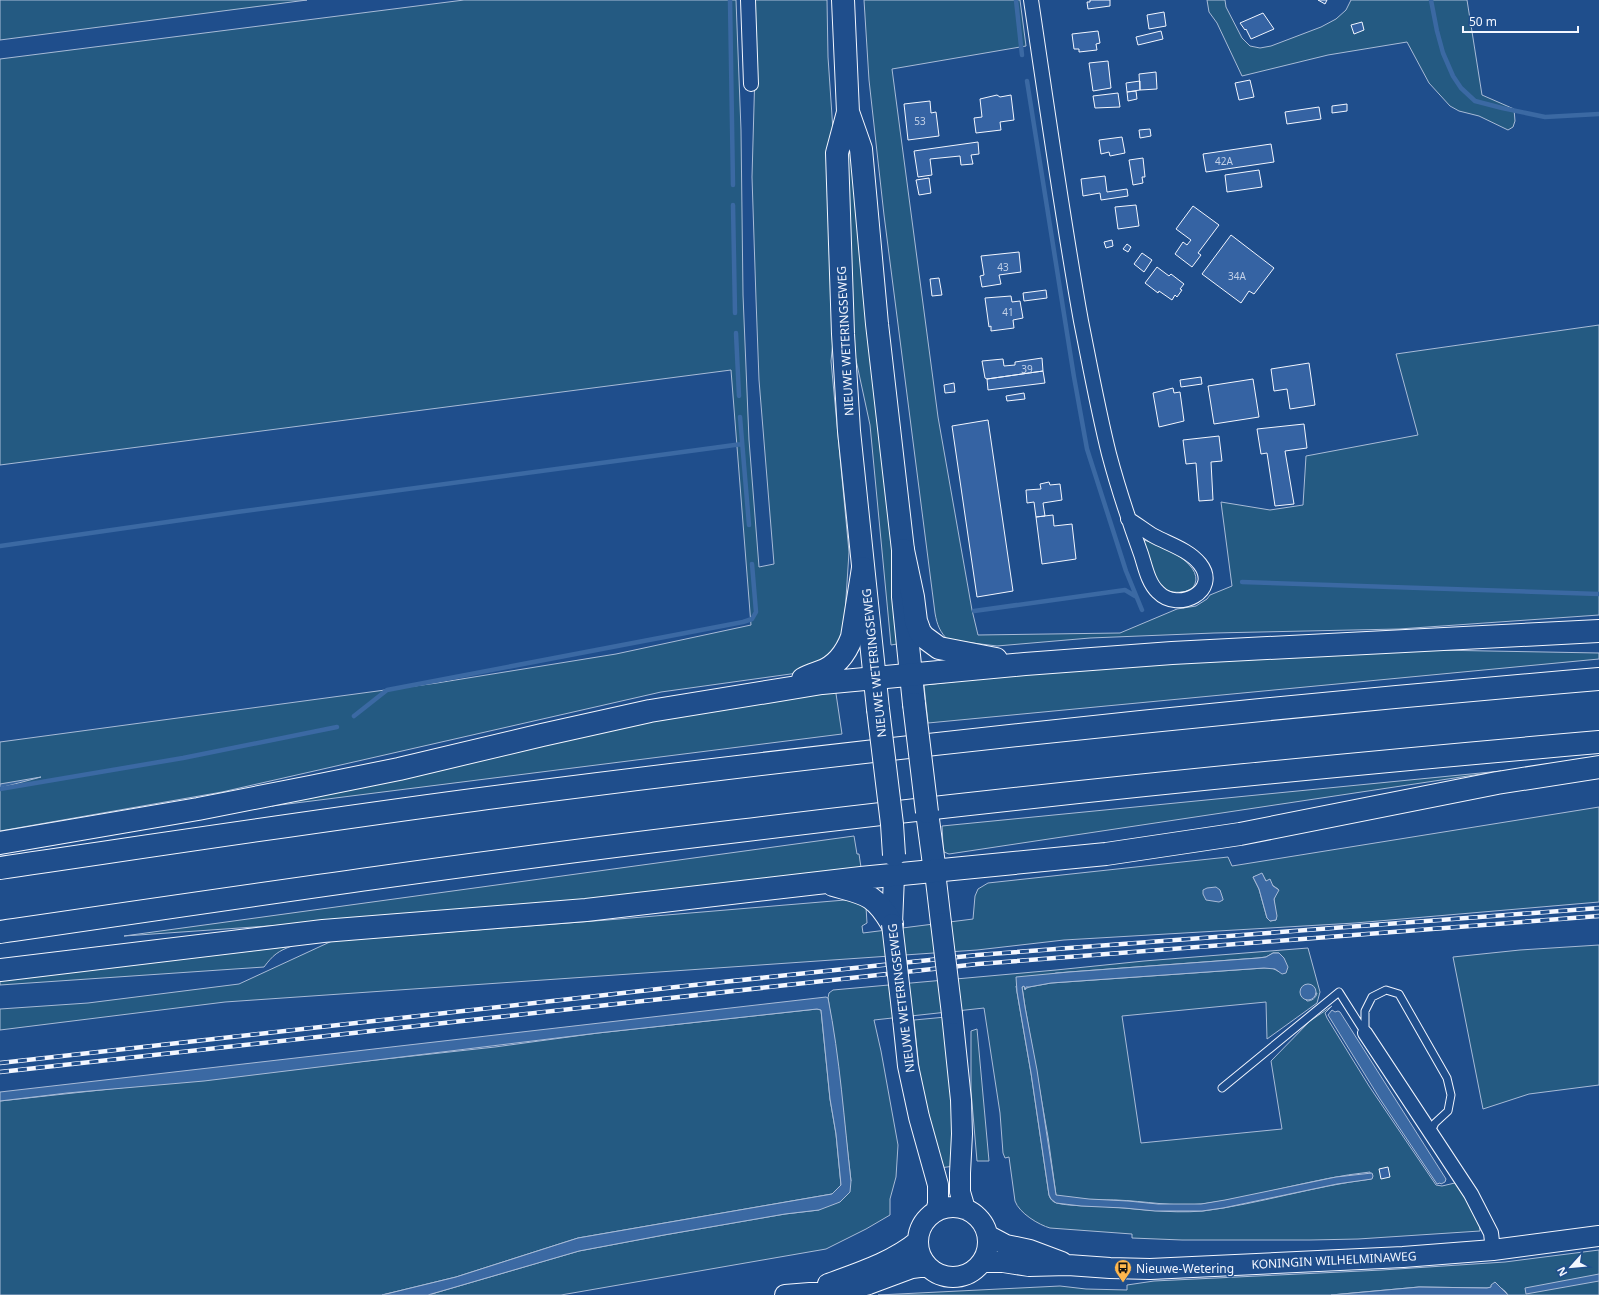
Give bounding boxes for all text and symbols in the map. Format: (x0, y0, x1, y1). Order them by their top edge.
scale bar (1463, 8, 1578, 34)
text: 50 m (1469, 13, 1497, 30)
house number: 53 (914, 114, 926, 128)
house number: 42A (1215, 154, 1234, 168)
house number: 43 (997, 260, 1009, 274)
street label: NIEUWE WETERINGSEWEG (833, 266, 857, 416)
house number: 34A (1228, 269, 1247, 283)
house number: 41 (1002, 305, 1014, 319)
house number: 39 (1021, 362, 1033, 376)
street label: NIEUWE WETERINGSEWEG (858, 588, 890, 738)
street label: NIEUWE WETERINGSEWEG (883, 923, 919, 1073)
street label: KONINGIN WILHELMINAWEG (1251, 1247, 1417, 1273)
north arrow (1551, 1247, 1591, 1287)
bus stop icon: Nieuwe-Wetering (1113, 1258, 1133, 1283)
place label: Nieuwe-Wetering (1136, 1260, 1234, 1277)
text: N (1553, 1264, 1570, 1279)

